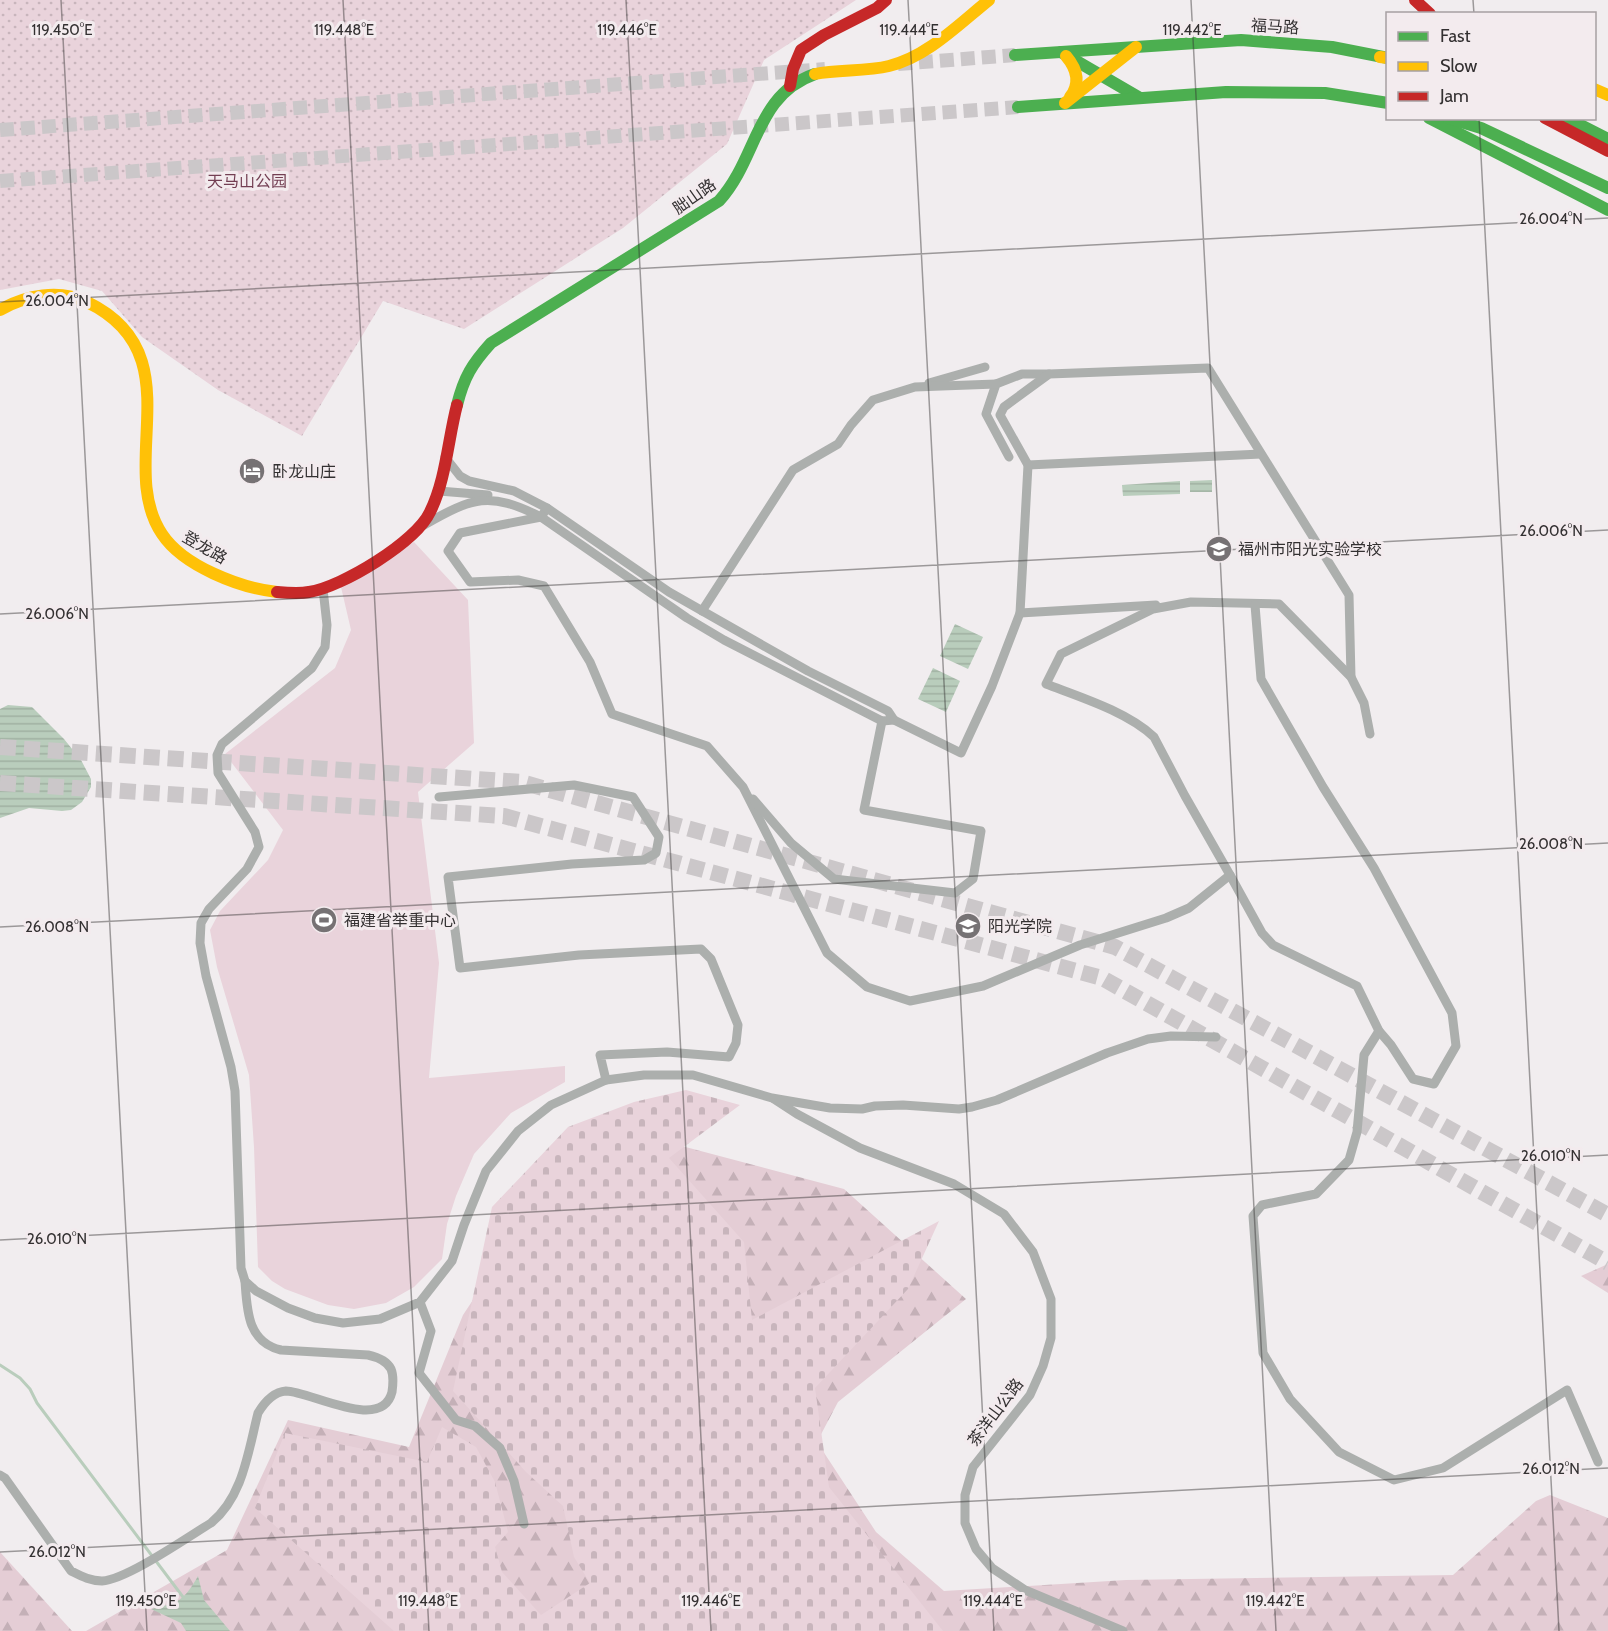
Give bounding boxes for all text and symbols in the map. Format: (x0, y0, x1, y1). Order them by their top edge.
legend (1386, 12, 1596, 120)
street label: 福马路 (1251, 16, 1299, 37)
text: 119.450°E (31, 21, 93, 39)
text: 119.448°E (314, 21, 374, 39)
text: 119.446°E (597, 21, 657, 39)
text: 119.444°E (879, 21, 939, 39)
text: 119.442°E (1163, 21, 1221, 39)
text: Fast (1440, 25, 1471, 47)
text: Slow (1440, 55, 1477, 77)
text: Jam (1439, 85, 1469, 107)
park label: 天马山公园 (207, 172, 287, 191)
street label: 胐山路 (669, 175, 719, 218)
text: 26.004°N (1519, 210, 1583, 228)
text: 26.004°N (25, 292, 89, 310)
hotel icon: 卧龙山庄 (237, 456, 267, 486)
place label: 卧龙山庄 (272, 462, 336, 481)
text: 26.006°N (1519, 522, 1583, 540)
street label: 登龙路 (179, 527, 230, 568)
school or university icon: 福州市阳光实验学校 (1204, 534, 1234, 564)
place label: 福州市阳光实验学校 (1238, 540, 1382, 559)
text: 26.006°N (25, 605, 89, 623)
text: 26.008°N (1519, 835, 1583, 853)
sports icon: 福建省举重中心 (309, 905, 339, 935)
place label: 福建省举重中心 (344, 911, 456, 930)
school or university icon: 阳光学院 (953, 911, 983, 941)
place label: 阳光学院 (988, 917, 1052, 936)
text: 26.008°N (25, 918, 89, 936)
text: 26.010°N (1521, 1147, 1581, 1165)
text: 26.010°N (27, 1230, 87, 1248)
street label: 茶洋山公路 (964, 1375, 1027, 1450)
text: 26.012°N (1522, 1460, 1580, 1478)
text: 26.012°N (28, 1543, 86, 1561)
text: 119.450°E (115, 1592, 177, 1610)
text: 119.448°E (398, 1592, 458, 1610)
text: 119.446°E (681, 1592, 741, 1610)
text: 119.444°E (963, 1592, 1023, 1610)
text: 119.442°E (1246, 1592, 1304, 1610)

